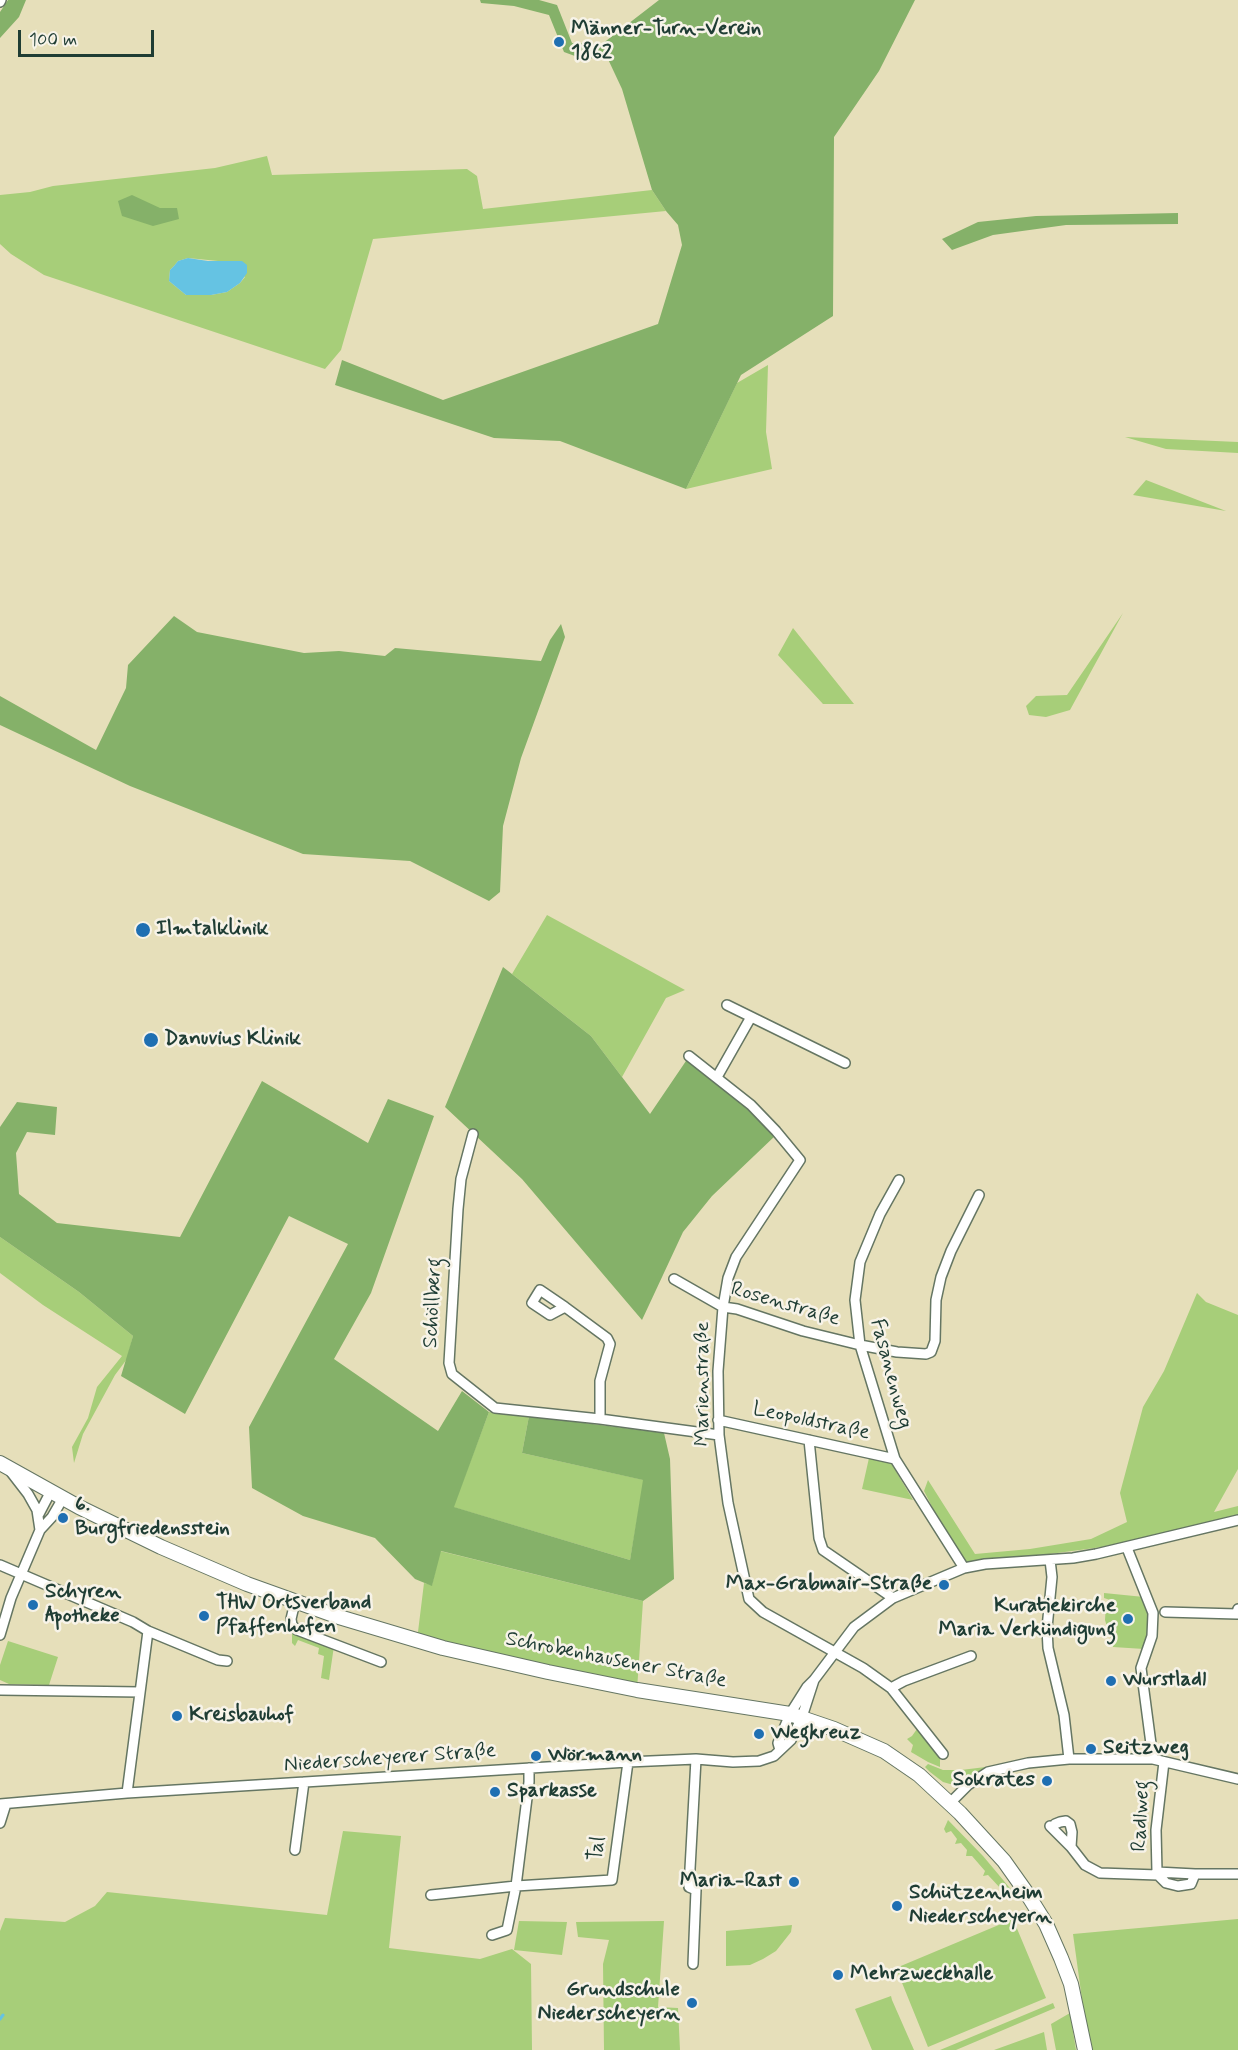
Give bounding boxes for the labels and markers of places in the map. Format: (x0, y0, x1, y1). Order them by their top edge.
place label: Männer-Turn-Verein 1862 (571, 17, 761, 67)
marker: Männer-Turn-Verein 1862 (552, 35, 566, 49)
place label: Ilmtalklinik (156, 917, 269, 943)
marker: Ilmtalklinik (134, 921, 152, 939)
place label: Danuvius Klinik (164, 1027, 301, 1053)
marker: Danuvius Klinik (142, 1031, 160, 1049)
place label: 6. Burgfriedensstein (75, 1493, 230, 1543)
marker: 6. Burgfriedensstein (56, 1511, 70, 1525)
place label: Max-Grabmair-Straße (726, 1572, 932, 1598)
marker: Max-Grabmair-Straße (937, 1578, 951, 1592)
place label: Schyren Apotheke (45, 1580, 121, 1630)
place label: THW Ortsverband Pfaffenhofen (216, 1591, 371, 1641)
place label: Kuratiekirche Maria Verkündigung (938, 1594, 1116, 1644)
marker: Schyren Apotheke (26, 1598, 40, 1612)
marker: THW Ortsverband Pfaffenhofen (197, 1609, 211, 1623)
marker: Kuratiekirche Maria Verkündigung (1121, 1612, 1135, 1626)
place label: Wurstladl (1123, 1668, 1206, 1694)
marker: Wurstladl (1104, 1674, 1118, 1688)
place label: Kreisbauhof (189, 1703, 294, 1729)
marker: Kreisbauhof (170, 1709, 184, 1723)
place label: Wegkreuz (771, 1721, 861, 1747)
marker: Wegkreuz (752, 1727, 766, 1741)
place label: Seitzweg (1103, 1736, 1189, 1762)
marker: Seitzweg (1084, 1742, 1098, 1756)
place label: Wörmann (548, 1743, 642, 1769)
marker: Wörmann (529, 1749, 543, 1763)
place label: Sokrates (953, 1768, 1035, 1794)
marker: Sokrates (1040, 1774, 1054, 1788)
place label: Sparkasse (507, 1779, 597, 1805)
marker: Sparkasse (488, 1785, 502, 1799)
place label: Maria-Rast (680, 1869, 782, 1895)
marker: Maria-Rast (787, 1875, 801, 1889)
place label: Schützenheim Niederscheyern (909, 1881, 1052, 1931)
marker: Schützenheim Niederscheyern (890, 1899, 904, 1913)
place label: Mehrzweckhalle (850, 1962, 993, 1988)
marker: Mehrzweckhalle (831, 1968, 845, 1982)
place label: Grundschule Niederscheyern (537, 1978, 680, 2028)
marker: Grundschule Niederscheyern (685, 1996, 699, 2010)

